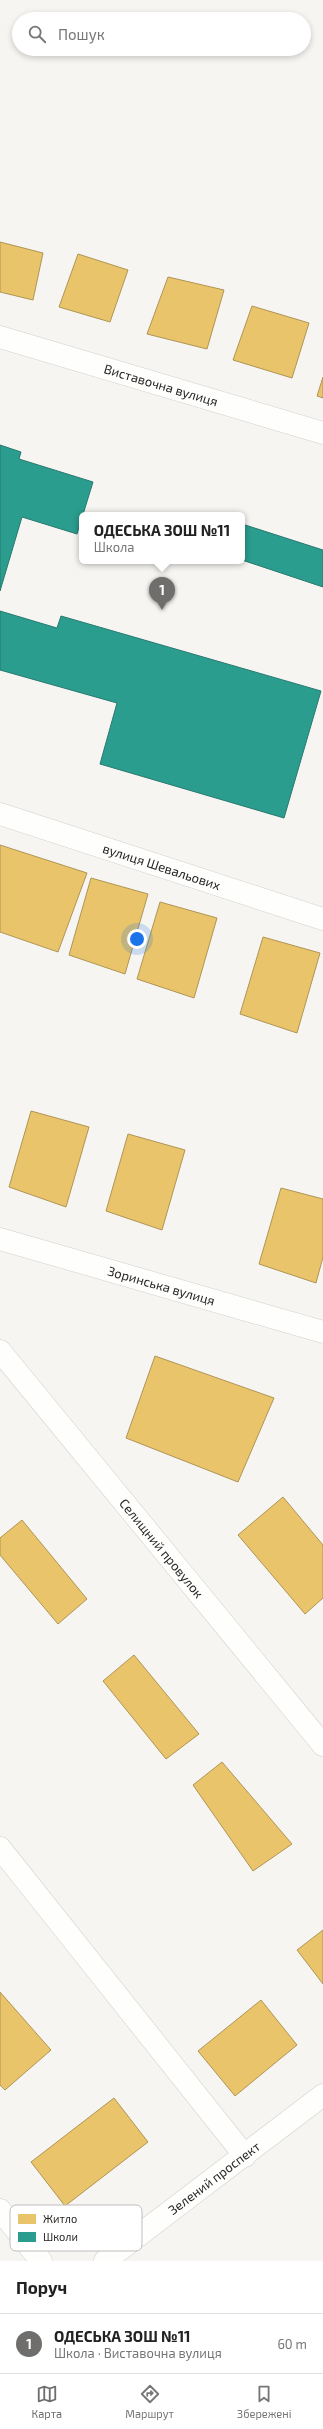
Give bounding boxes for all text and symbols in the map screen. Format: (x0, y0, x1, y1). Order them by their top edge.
search box (12, 12, 311, 56)
icon: search (26, 23, 48, 45)
text: Пошук (58, 25, 105, 43)
street label: Виставочна вулиця (102, 360, 220, 409)
popup (79, 512, 245, 564)
text: ОДЕСЬКА ЗОШ №11 (94, 521, 230, 539)
text: Школа (94, 539, 135, 555)
pin: 1 (149, 577, 175, 610)
street label: вулиця Шевальових (101, 840, 223, 893)
your location (127, 929, 147, 949)
street label: Зоринська вулиця (106, 1262, 217, 1309)
street label: Селищний провулок (116, 1495, 207, 1601)
street label: Зелений проспект (165, 2138, 264, 2218)
legend (10, 2205, 142, 2251)
text: Житло (43, 2212, 77, 2225)
text: Школи (43, 2230, 78, 2243)
text: Поруч (16, 2277, 67, 2297)
text: ОДЕСЬКА ЗОШ №11 (54, 2327, 191, 2345)
text: 1 (26, 2336, 32, 2352)
text: 60 m (277, 2336, 307, 2352)
text: Школа · Виставочна вулиця (54, 2345, 222, 2361)
tab: Карта (32, 2383, 62, 2420)
tab: Маршрут (125, 2383, 174, 2420)
tab: Збережені (237, 2383, 291, 2420)

